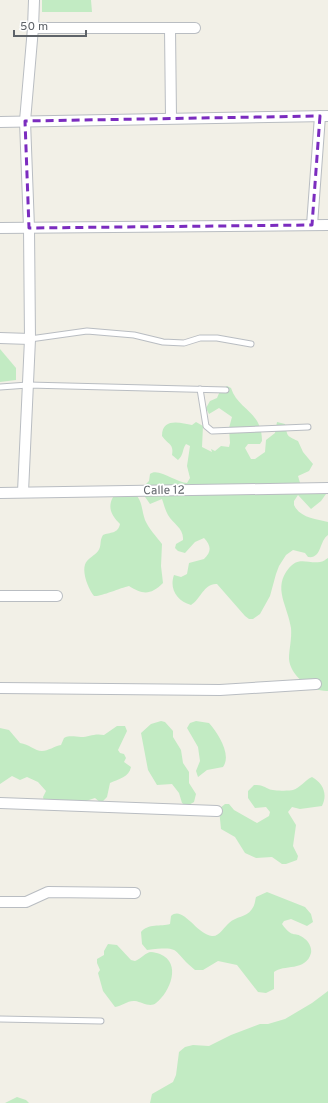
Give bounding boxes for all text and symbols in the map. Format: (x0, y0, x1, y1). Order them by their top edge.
scale bar (14, 12, 86, 38)
text: 50 m (20, 19, 48, 35)
street label: Calle 12 (143, 483, 185, 499)

